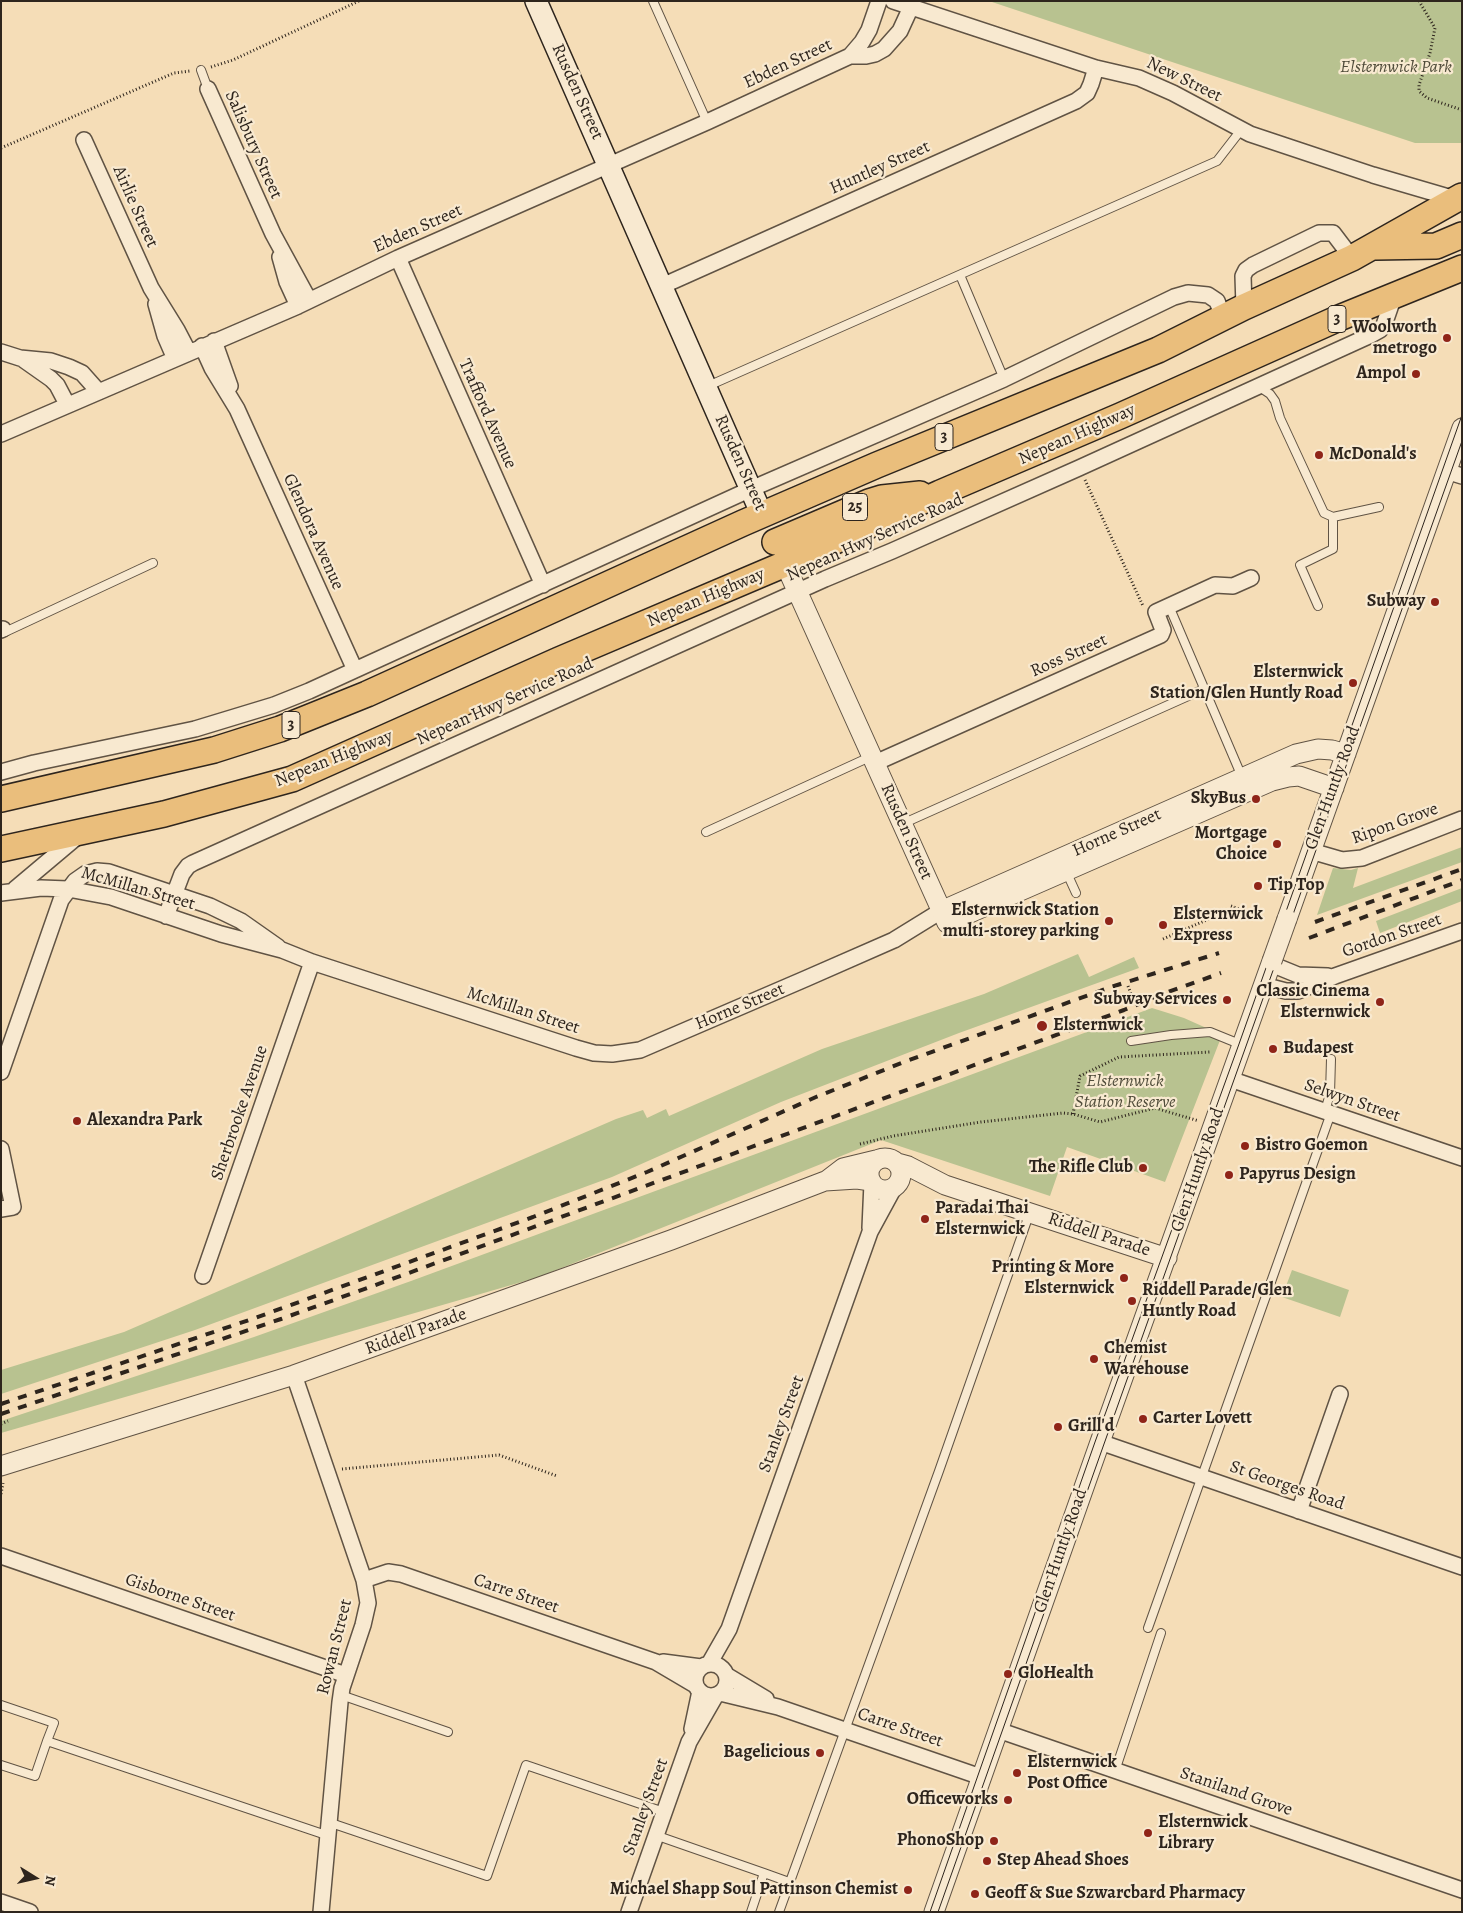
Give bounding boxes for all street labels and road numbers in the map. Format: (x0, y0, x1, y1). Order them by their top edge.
street label: Ebden Street (740, 34, 836, 94)
street label: Rusden Street (546, 41, 608, 143)
street label: New Street (1143, 53, 1225, 107)
street label: Salisbury Street (220, 88, 286, 202)
street label: Huntley Street (827, 136, 933, 200)
street label: Airlie Street (107, 163, 163, 251)
street label: Ebden Street (370, 200, 466, 258)
road number: 3 (1328, 306, 1346, 332)
street label: Trafford Avenue (453, 356, 521, 472)
street label: Nepean Highway (1015, 400, 1139, 470)
street label: Rusden Street (709, 412, 771, 514)
road number: 3 (935, 424, 953, 451)
street label: Glendora Avenue (278, 470, 348, 594)
street label: Nepean Hwy Service Road (783, 489, 967, 587)
road number: 25 (842, 494, 868, 520)
street label: Nepean Highway (644, 564, 768, 632)
street label: Ross Street (1027, 630, 1111, 682)
street label: Nepean Hwy Service Road (413, 653, 597, 751)
road number: 3 (282, 712, 300, 738)
street label: Glen Huntly Road (1301, 723, 1365, 853)
street label: Nepean Highway (272, 726, 396, 792)
street label: Rusden Street (875, 781, 937, 883)
street label: Ripon Grove (1349, 798, 1441, 850)
street label: Horne Street (1069, 804, 1165, 862)
street label: McMillan Street (79, 862, 197, 916)
street label: Gordon Street (1339, 909, 1445, 963)
street label: Horne Street (692, 979, 788, 1035)
street label: McMillan Street (464, 983, 582, 1039)
street label: Sherbrooke Avenue (207, 1043, 273, 1183)
street label: Selwyn Street (1301, 1075, 1403, 1127)
street label: Glen Huntly Road (1167, 1105, 1229, 1235)
street label: Riddell Parade (1045, 1208, 1153, 1262)
street label: Riddell Parade (362, 1304, 470, 1360)
street label: Stanley Street (754, 1372, 810, 1476)
street label: St Georges Road (1227, 1456, 1347, 1516)
street label: Glen Huntly Road (1030, 1486, 1092, 1616)
street label: Gisborne Street (122, 1569, 238, 1627)
street label: Carre Street (470, 1569, 562, 1619)
street label: Rowan Street (313, 1597, 357, 1697)
street label: Carre Street (854, 1703, 946, 1753)
street label: Stanley Street (618, 1755, 674, 1859)
street label: Staniland Grove (1177, 1763, 1295, 1821)

